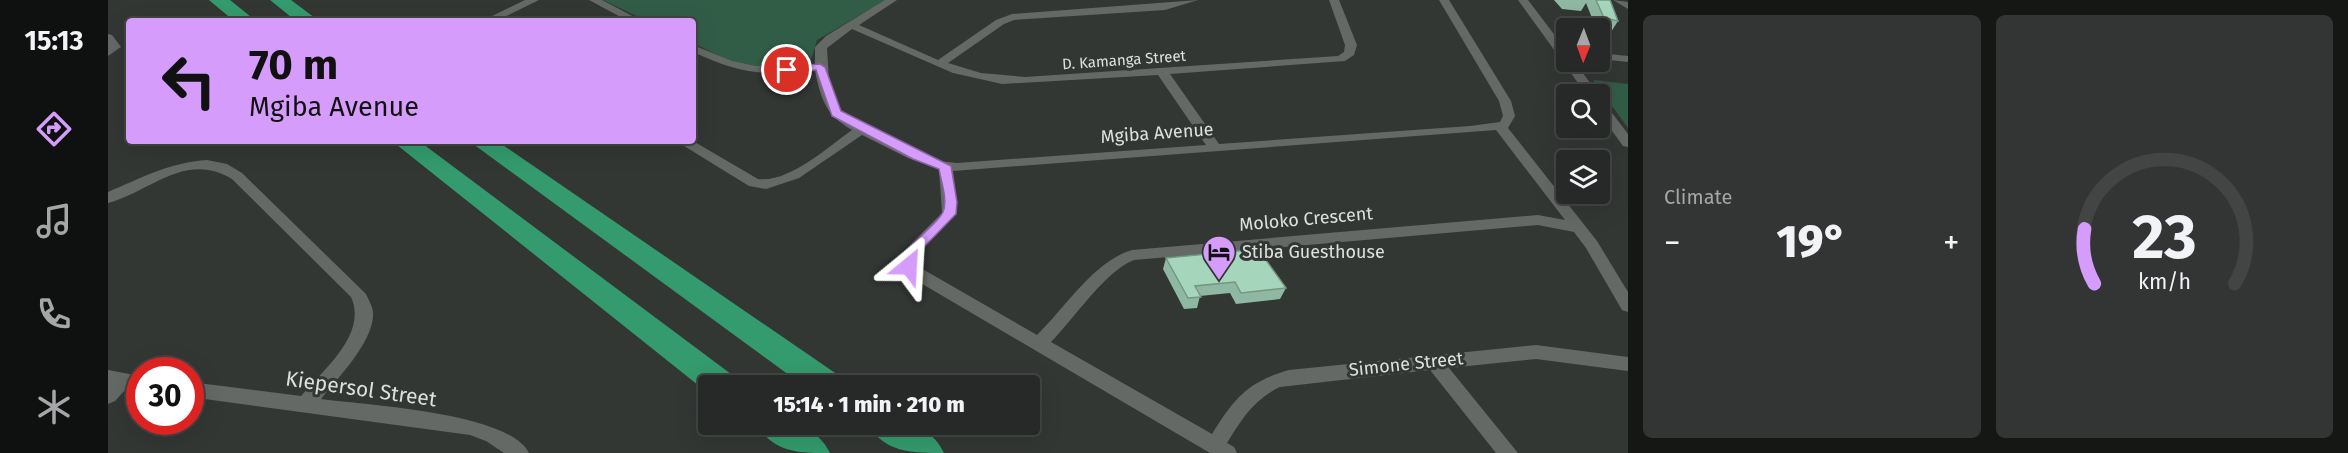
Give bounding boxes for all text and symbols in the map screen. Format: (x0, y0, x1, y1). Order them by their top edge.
north arrow (1556, 18, 1610, 72)
map controls (1556, 18, 1610, 204)
text: 15:13 (24, 25, 84, 57)
text: 70 m (249, 40, 338, 90)
icon: left (150, 42, 228, 120)
pin (761, 44, 812, 95)
street label: D. Kamanga Street (1062, 47, 1187, 73)
icon: arrive (770, 53, 803, 86)
button: search (1556, 84, 1610, 138)
text: Mgiba Avenue (249, 91, 419, 123)
icon: directions (33, 108, 75, 150)
street label: Mgiba Avenue (1100, 118, 1214, 148)
button: layers (1556, 150, 1610, 204)
text: Climate (1664, 185, 1732, 209)
icon: music (33, 200, 75, 242)
text: 23 (2132, 200, 2196, 275)
street label: Moloko Crescent (1238, 202, 1374, 236)
text: 19° (1777, 215, 1847, 269)
text: − (1664, 223, 1681, 263)
text: + (1943, 223, 1959, 263)
position arrow (877, 234, 941, 298)
hotel icon: Stiba Guesthouse (1201, 234, 1237, 281)
place label: Stiba Guesthouse (1242, 241, 1385, 263)
text: km/h (2138, 269, 2191, 295)
icon: phone (33, 293, 75, 335)
street label: Simone Street (1348, 347, 1465, 381)
speed limit sign: 30 (126, 357, 204, 435)
street label: Kiepersol Street (284, 366, 439, 413)
icon: climate (33, 386, 75, 428)
text: 15:14 · 1 min · 210 m (773, 391, 965, 418)

